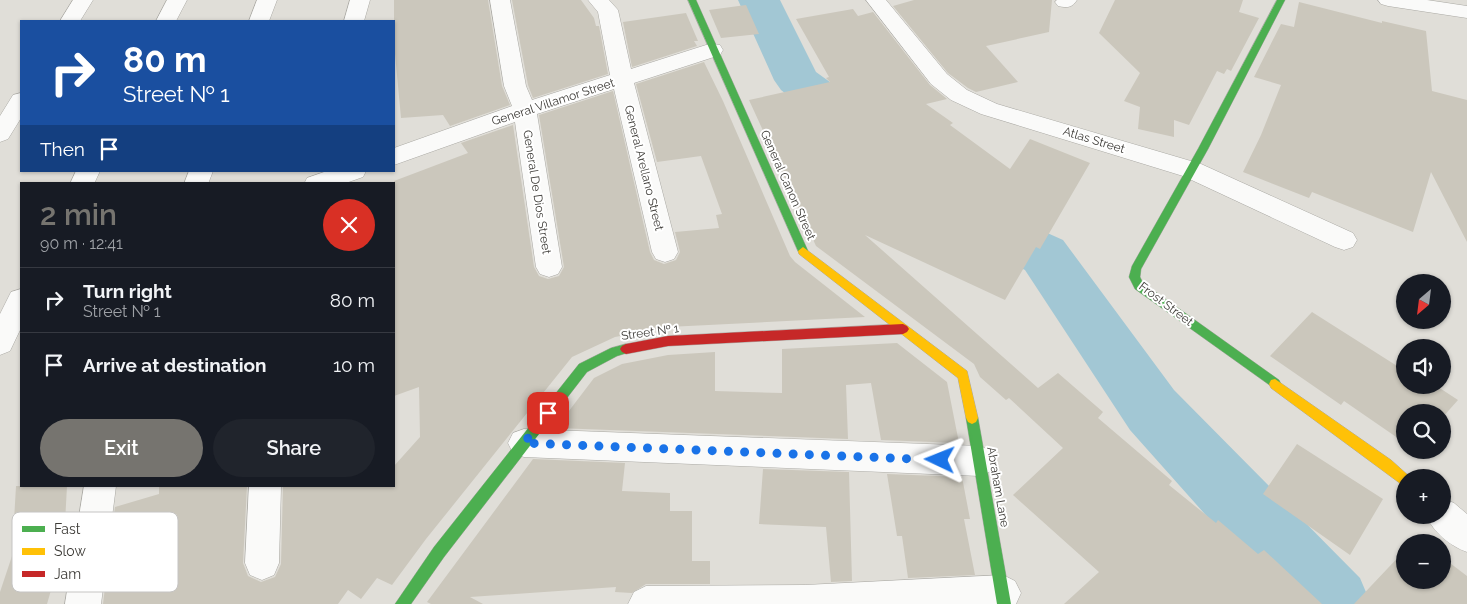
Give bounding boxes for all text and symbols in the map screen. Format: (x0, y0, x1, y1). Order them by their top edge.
text: 80 m (123, 39, 207, 80)
icon: right (40, 40, 105, 105)
street label: General Villamor Street (490, 76, 616, 128)
text: Street № 1 (123, 81, 230, 107)
street label: General Arellano Street (622, 104, 666, 232)
street label: Atlas Street (1061, 124, 1127, 156)
street label: General Canon Street (757, 128, 819, 242)
street label: General De Dios Street (520, 129, 554, 255)
icon: arrive (95, 135, 123, 163)
text: Then (40, 138, 85, 160)
text: 2 min (40, 197, 117, 232)
button: close (323, 199, 375, 251)
text: 90 m · 12:41 (40, 234, 123, 253)
north arrow (1396, 274, 1451, 329)
map controls (1396, 274, 1451, 589)
street label: Frost Street (1136, 279, 1196, 329)
text: Turn right (83, 280, 172, 302)
icon: right (40, 286, 68, 314)
text: 80 m (330, 289, 375, 311)
text: Street № 1 (83, 302, 161, 321)
street label: Street № 1 (620, 321, 680, 343)
button: sound (1396, 339, 1451, 394)
icon: arrive (40, 351, 68, 379)
text: Arrive at destination (83, 354, 267, 376)
text: 10 m (333, 354, 375, 376)
pin (527, 392, 569, 434)
icon: arrive (534, 399, 562, 427)
button: search (1396, 404, 1451, 459)
button: Exit (40, 419, 203, 477)
button: Share (213, 419, 375, 477)
position arrow (913, 433, 965, 485)
street label: Abraham Lane (984, 446, 1012, 528)
button: + (1396, 469, 1451, 524)
legend (12, 512, 178, 592)
text: Fast (54, 521, 81, 537)
button: − (1396, 534, 1451, 589)
text: Slow (54, 543, 86, 559)
text: Jam (54, 566, 81, 582)

